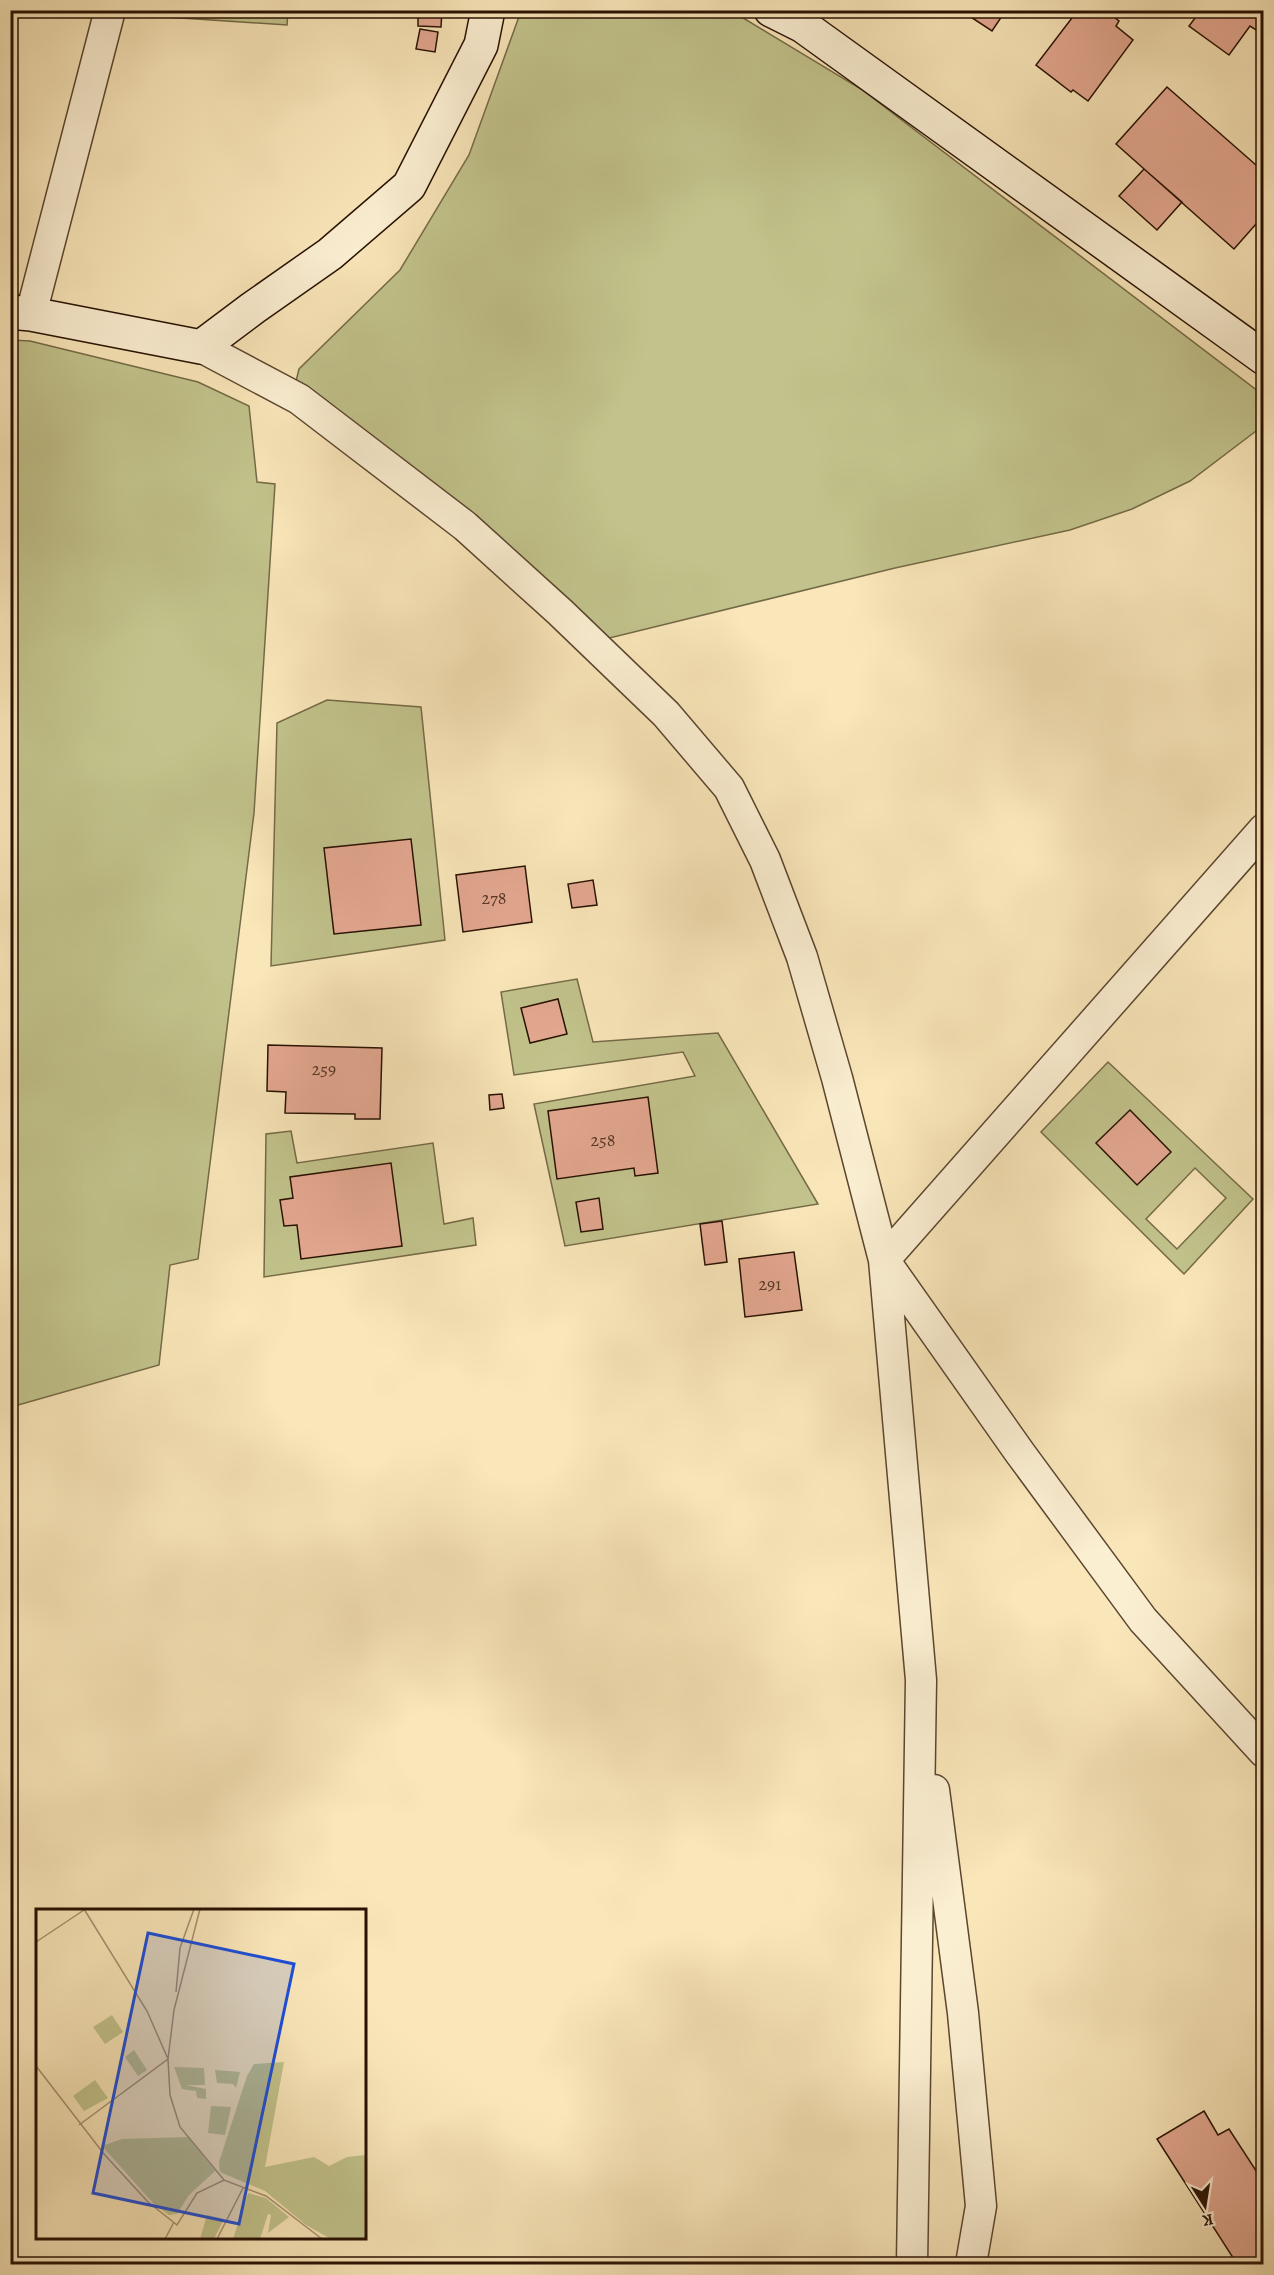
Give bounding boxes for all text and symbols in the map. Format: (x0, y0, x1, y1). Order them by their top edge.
house number: 278 (482, 886, 506, 910)
house number: 259 (312, 1057, 336, 1081)
house number: 258 (590, 1128, 616, 1152)
house number: 291 (759, 1272, 781, 1296)
inset map (36, 1909, 366, 2239)
north arrow (1175, 2176, 1235, 2236)
text: K (1200, 2208, 1215, 2232)

